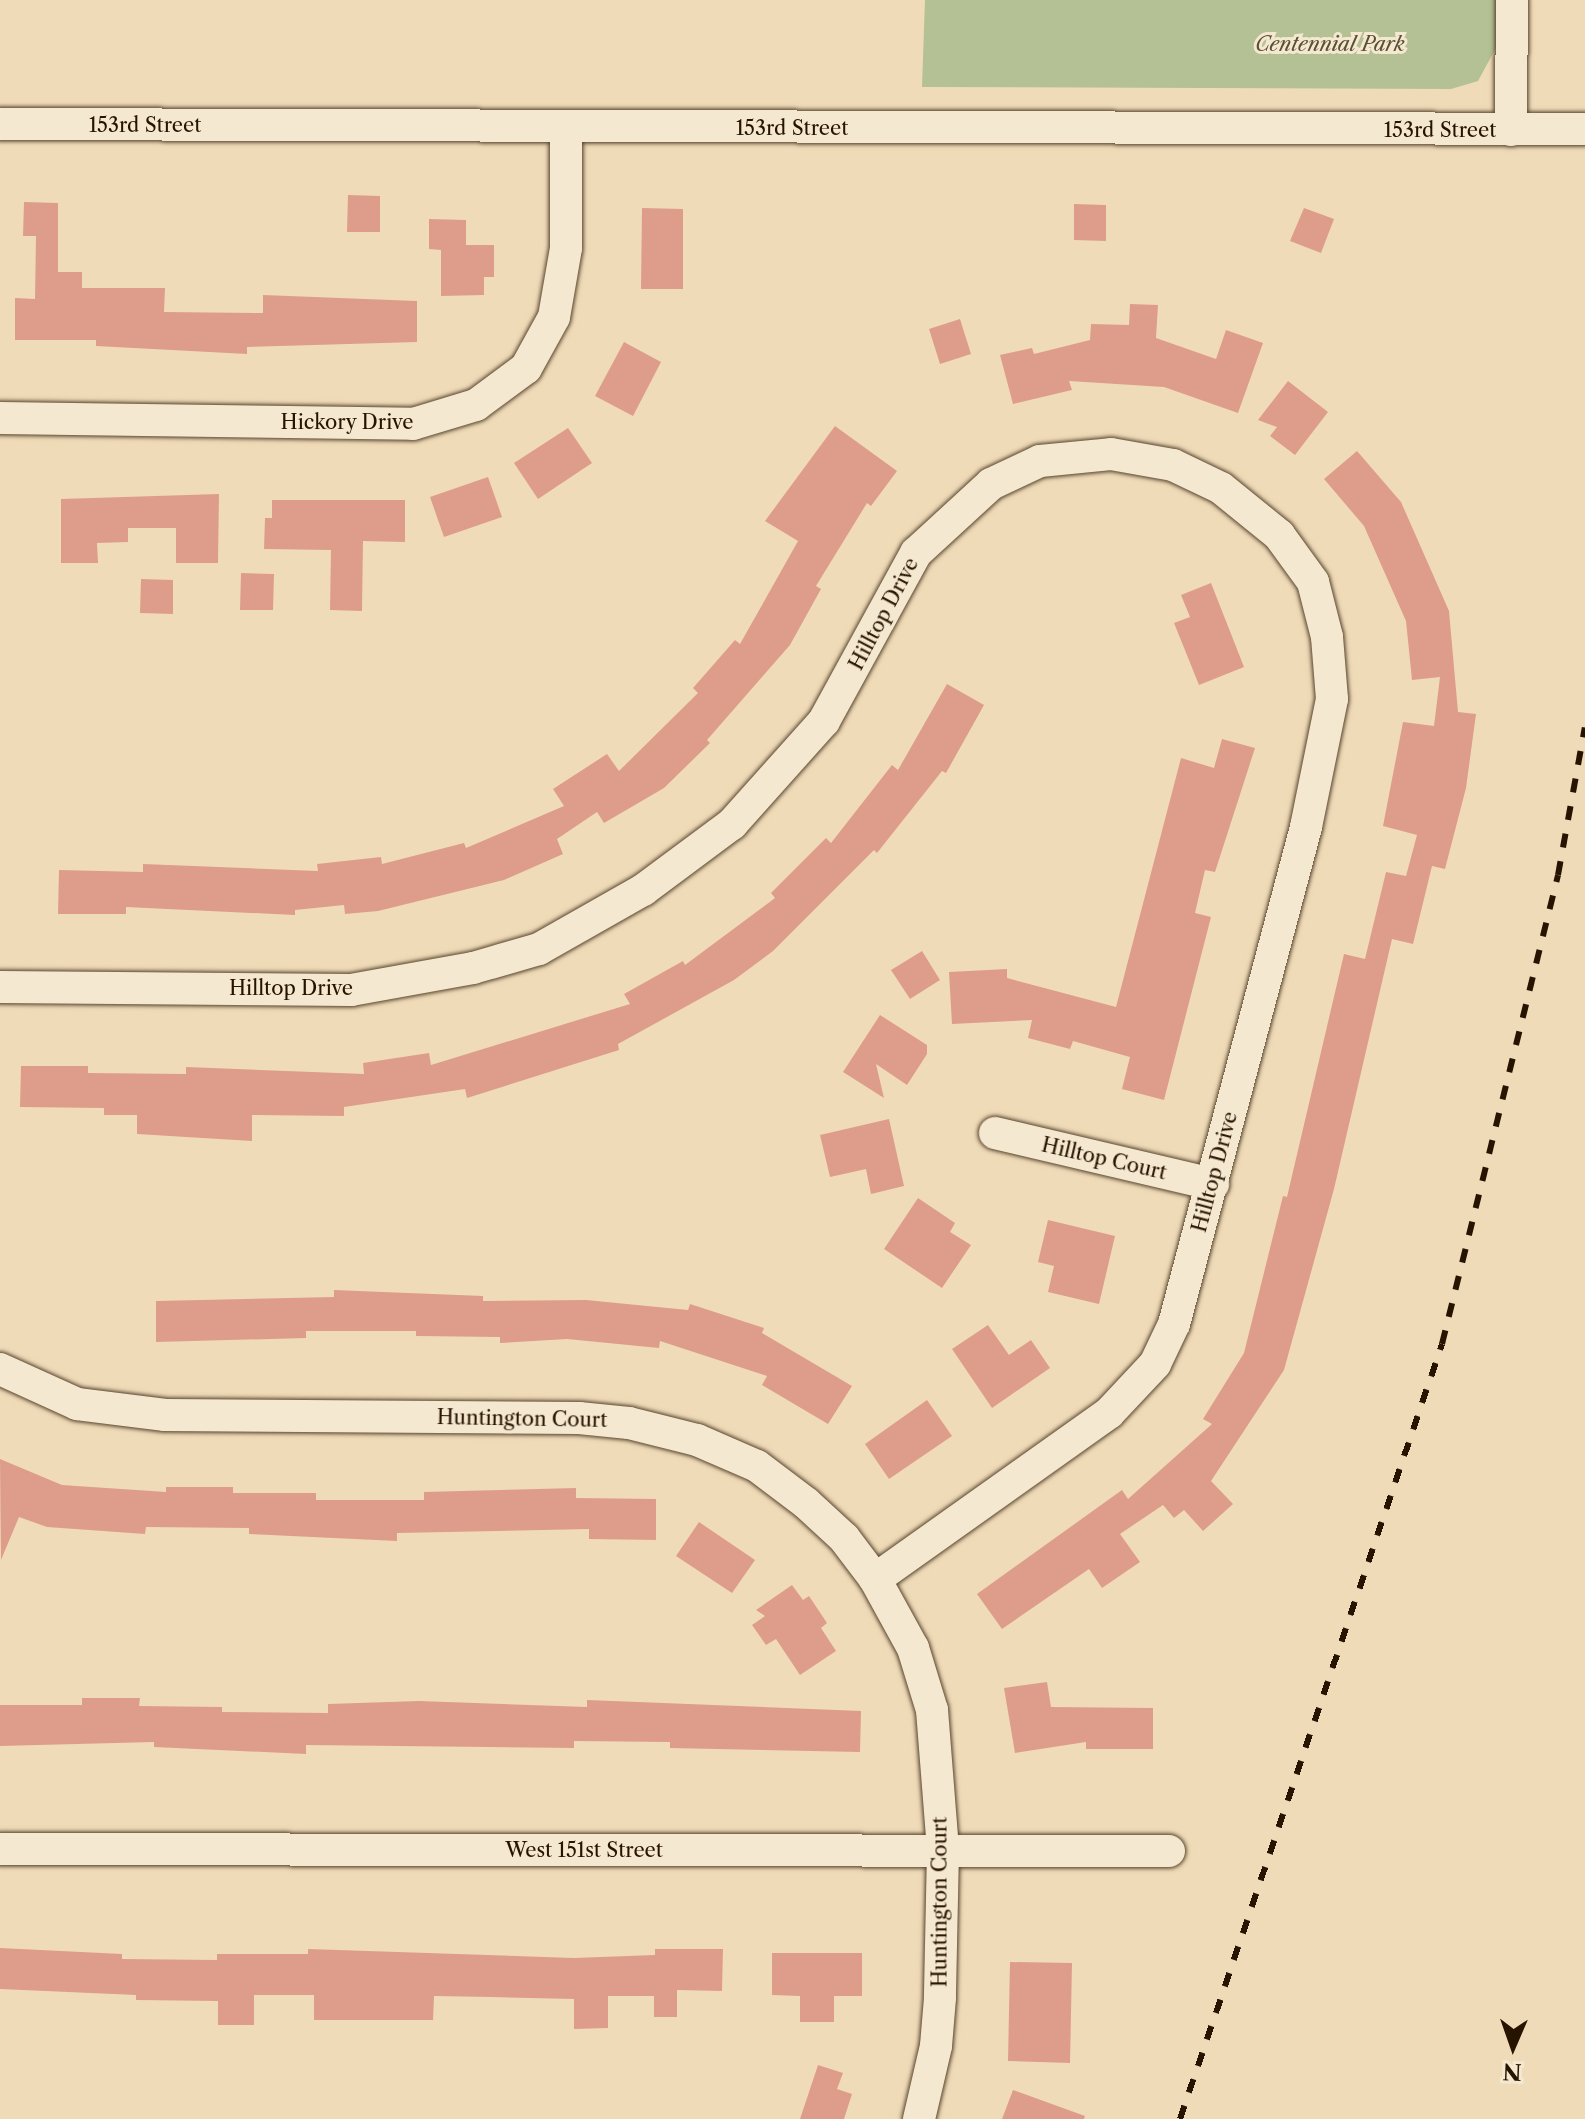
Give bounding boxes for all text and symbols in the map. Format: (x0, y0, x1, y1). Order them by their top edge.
park label: Centennial Park (1255, 32, 1405, 56)
street label: 153rd Street (89, 113, 201, 137)
street label: 153rd Street (736, 116, 848, 140)
street label: 153rd Street (1384, 118, 1496, 142)
street label: Hickory Drive (280, 410, 414, 434)
street label: Hilltop Drive (844, 554, 924, 674)
street label: Hilltop Drive (229, 976, 353, 1000)
street label: Hilltop Drive (1187, 1109, 1243, 1235)
street label: Hilltop Court (1039, 1133, 1169, 1185)
street label: Huntington Court (437, 1406, 607, 1432)
street label: Huntington Court (928, 1817, 952, 1987)
street label: West 151st Street (505, 1838, 663, 1862)
north arrow (1473, 2007, 1553, 2087)
text: N (1502, 2058, 1522, 2085)

